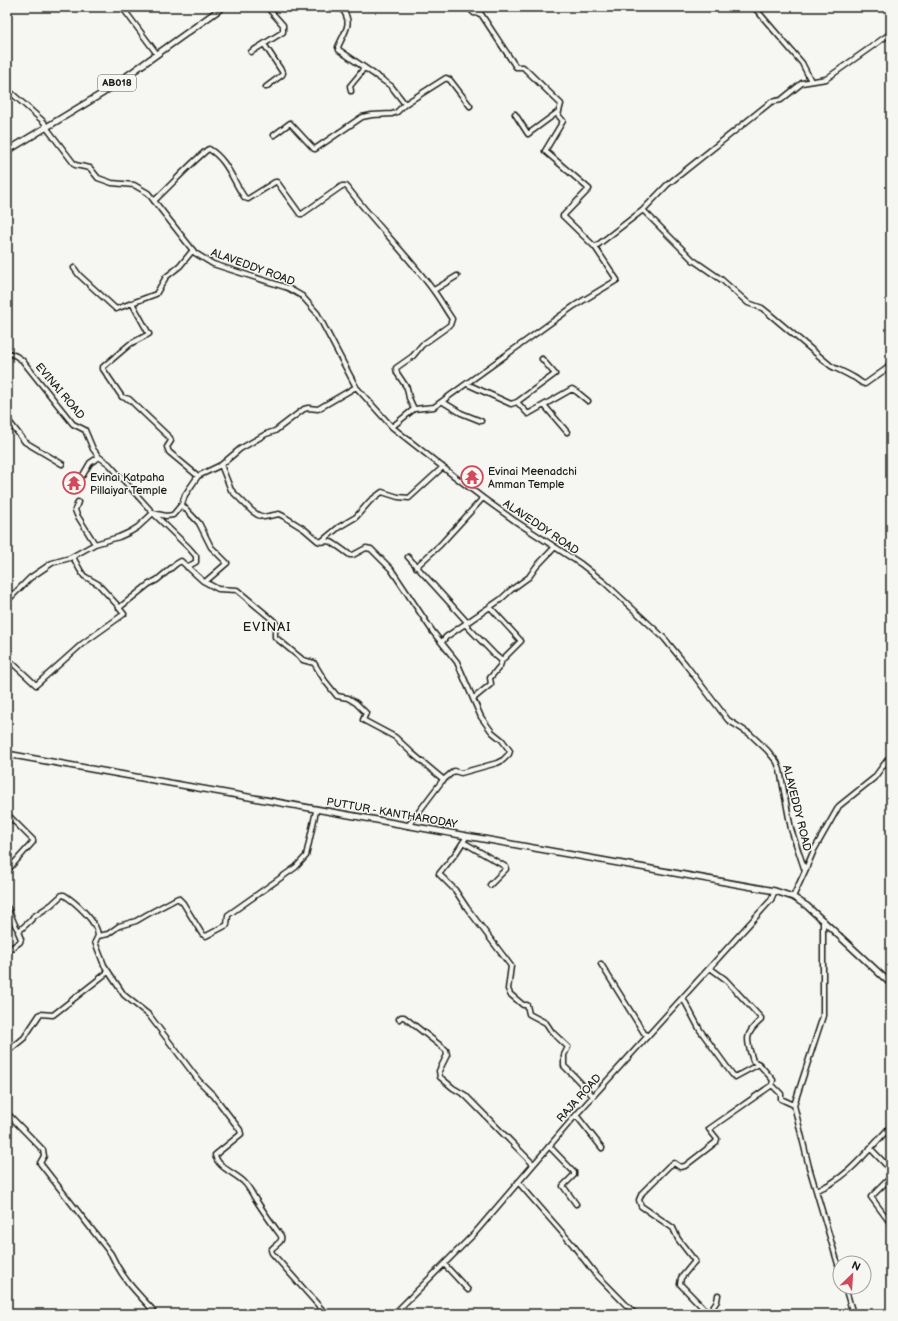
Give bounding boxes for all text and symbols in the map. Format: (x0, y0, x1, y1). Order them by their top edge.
road number: AB018 (98, 75, 136, 91)
street label: ALAVEDDY ROAD (209, 246, 297, 288)
street label: EVINAI ROAD (33, 360, 87, 422)
temple icon: Evinai Meenadchi Amman Temple (459, 464, 485, 490)
place label: Evinai Meenadchi Amman Temple (488, 465, 577, 491)
temple icon: Evinai Katpaha Pillaiyar Temple (61, 470, 87, 496)
place label: Evinai Katpaha Pillaiyar Temple (90, 471, 167, 497)
street label: ALAVEDDY ROAD (501, 497, 581, 557)
district label: EVINAI (243, 619, 291, 635)
street label: ALAVEDDY ROAD (780, 764, 814, 852)
street label: PUTTUR - KANTHARODAY (326, 795, 459, 831)
street label: RAJA ROAD (554, 1071, 604, 1125)
north arrow (832, 1255, 872, 1295)
text: N (850, 1259, 863, 1274)

